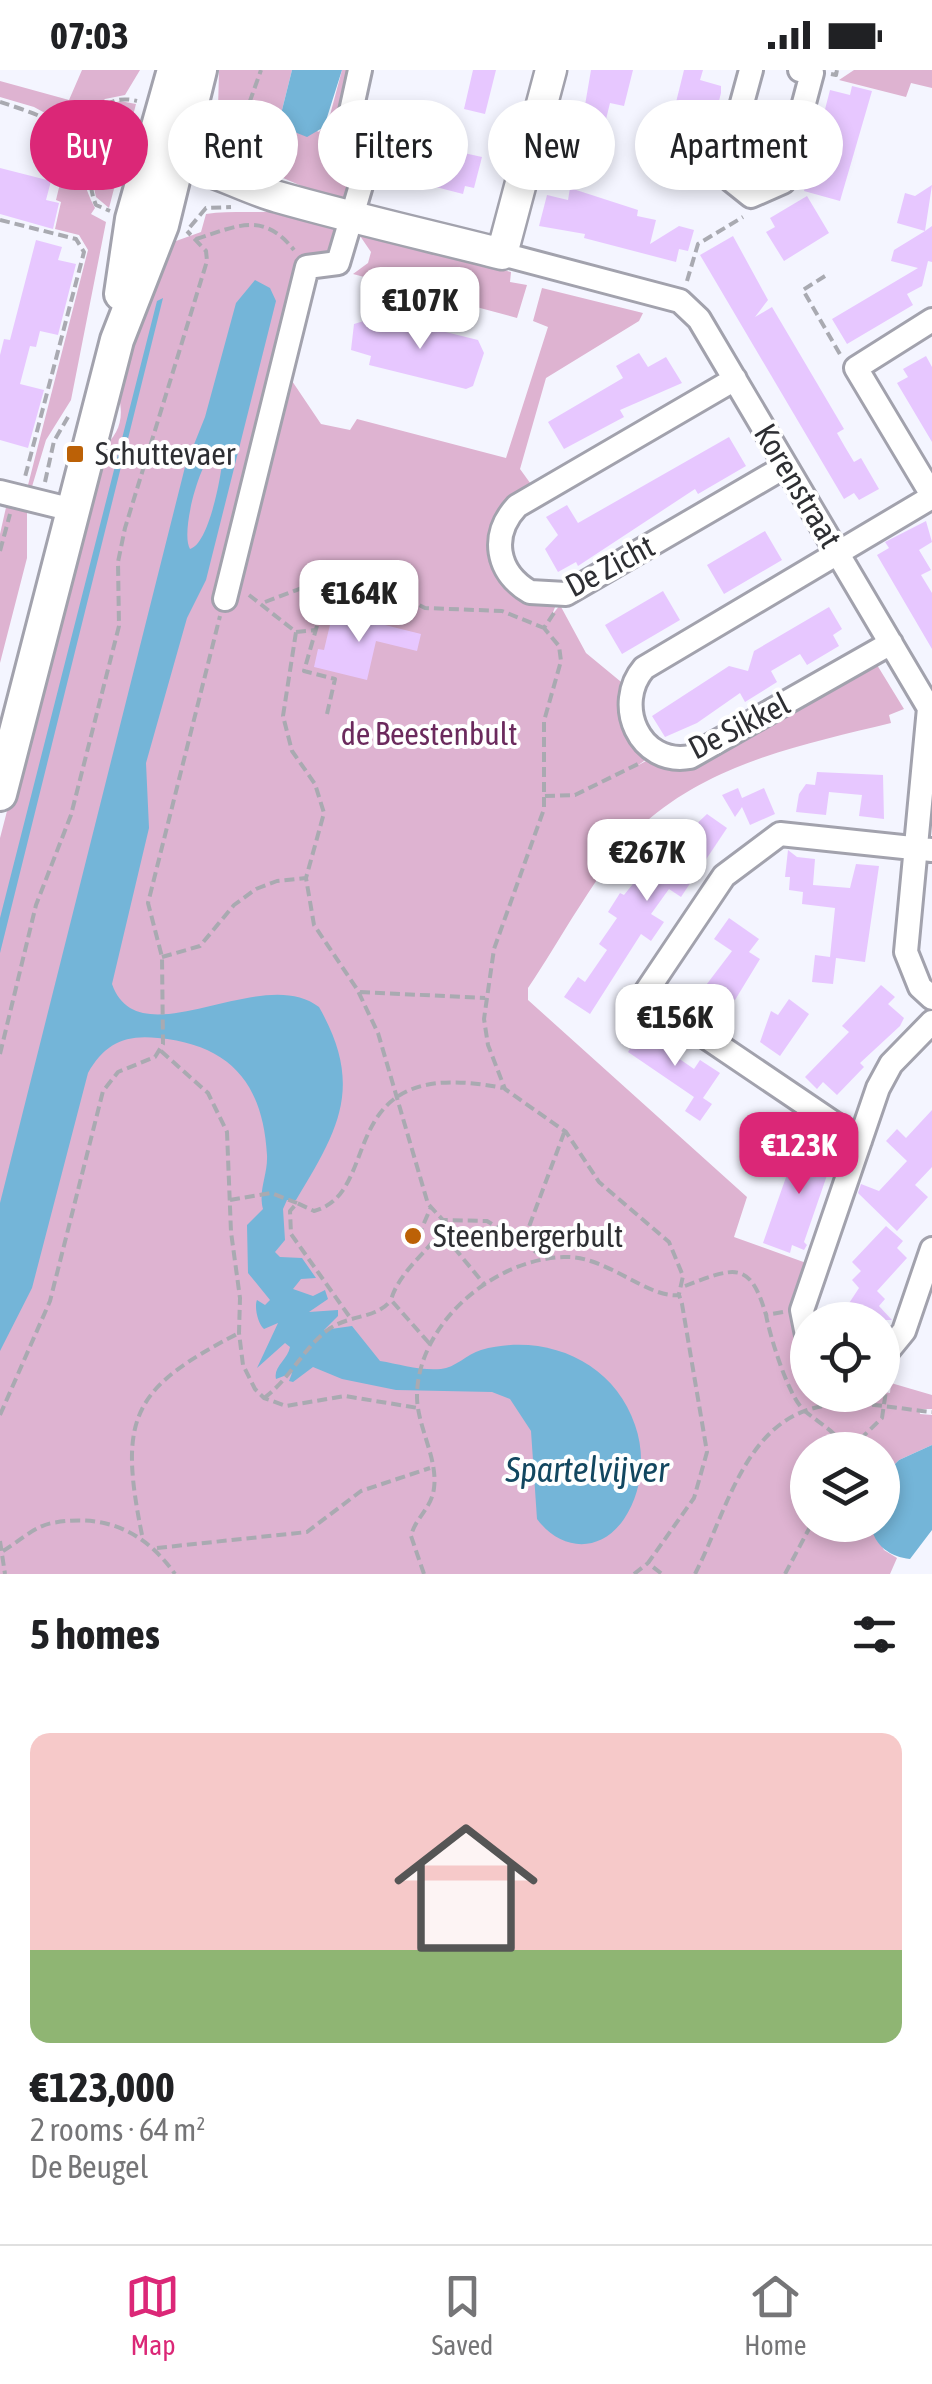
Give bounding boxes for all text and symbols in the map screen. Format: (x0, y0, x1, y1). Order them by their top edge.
text: 07:03 (50, 14, 129, 57)
chip: Buy (30, 100, 148, 190)
chip: Rent (168, 100, 298, 190)
chip: Filters (318, 100, 468, 190)
chip: New (488, 100, 615, 190)
chip: Apartment (635, 100, 843, 190)
pin: €107K (350, 267, 490, 352)
text: €107K (382, 281, 458, 318)
street label: Korenstraat (747, 417, 850, 554)
place label: Schuttevaer (95, 435, 236, 472)
marker: Schuttevaer (64, 443, 86, 465)
street label: De Zicht (559, 527, 660, 604)
pin: €164K (289, 560, 429, 645)
text: €164K (321, 574, 397, 611)
street label: De Sikkel (682, 684, 796, 767)
park label: de Beestenbult (341, 715, 517, 752)
pin: €267K (577, 819, 717, 904)
text: €267K (609, 833, 685, 870)
pin: €156K (605, 984, 745, 1069)
text: €156K (637, 998, 713, 1035)
pin: €123K (729, 1112, 869, 1197)
text: €123K (761, 1126, 837, 1163)
place label: Steenbergerbult (433, 1217, 623, 1254)
marker: Steenbergerbult (402, 1225, 424, 1247)
map controls (790, 1302, 900, 1542)
button: locate (790, 1302, 900, 1412)
button: layers (790, 1432, 900, 1542)
water label: Spartelvijver (505, 1449, 670, 1489)
icon: filters (847, 1607, 902, 1662)
text: 5 homes (30, 1610, 160, 1658)
icon: home (376, 1798, 556, 1978)
text: €123,000 (30, 2063, 175, 2111)
text: 2 rooms · 64 m² (30, 2111, 205, 2148)
text: De Beugel (30, 2148, 148, 2185)
tab: Map (125, 2269, 180, 2361)
tab: Saved (431, 2269, 493, 2361)
tab: Home (744, 2269, 807, 2361)

